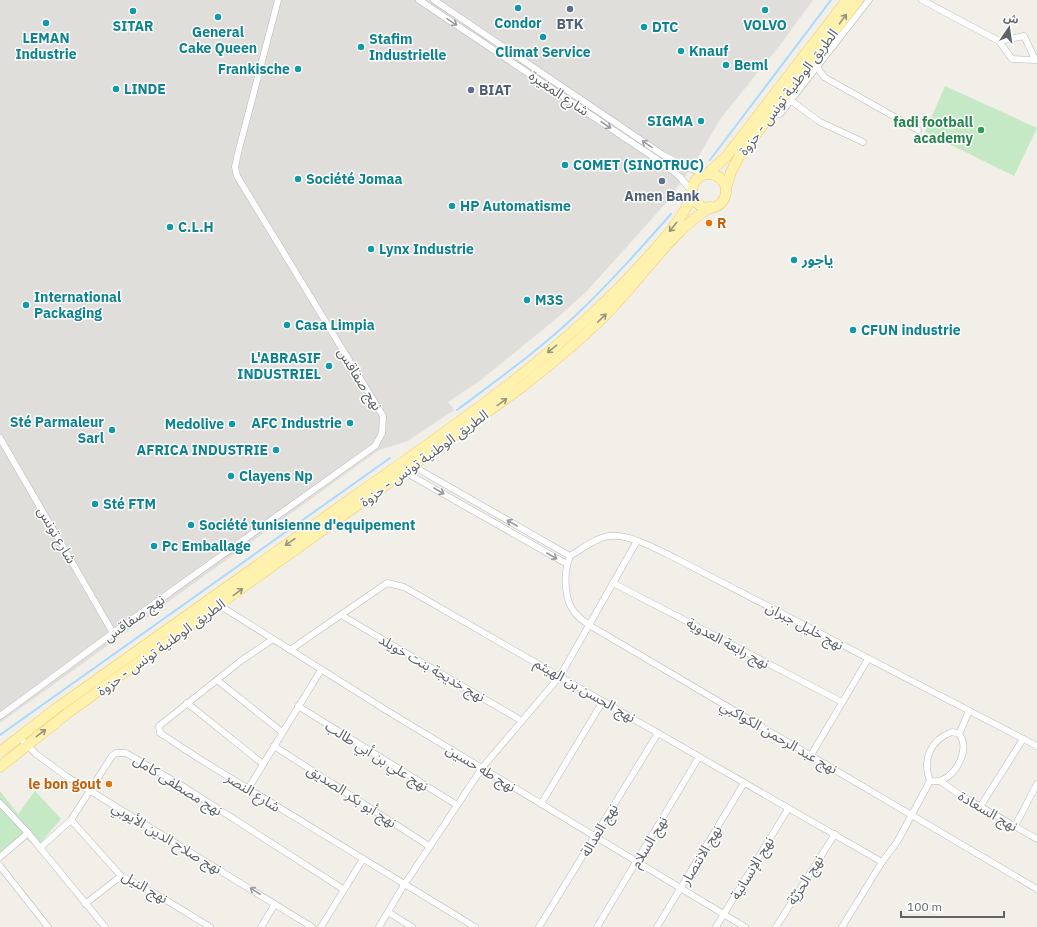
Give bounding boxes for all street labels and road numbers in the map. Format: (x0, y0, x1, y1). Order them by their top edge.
street label: الطريق الوطنية تونس - حزوة (734, 25, 842, 160)
street label: شارع المغيرة (524, 66, 593, 121)
street label: نهج صفاقس (332, 344, 387, 415)
street label: الطريق الوطنية تونس - حزوة (356, 405, 492, 511)
street label: شارع تونس (32, 503, 81, 568)
street label: نهج صفاقس (100, 590, 170, 647)
street label: الطريق الوطنية تونس - حزوة (93, 594, 229, 700)
street label: نهج خليل جبران (762, 598, 847, 656)
street label: نهج رابعة العدوية (682, 614, 773, 674)
street label: نهج خديجة بنت خويلد (375, 630, 489, 708)
street label: نهج الحسن بن الهيثم (530, 654, 639, 728)
street label: نهج عبد الرحمن الكواكبي (716, 696, 841, 780)
street label: نهج علي بن أبي طالب (321, 717, 432, 797)
street label: نهج طه حسين (442, 740, 519, 798)
street label: نهج مصطفى كامل (129, 750, 226, 821)
street label: نهج أبو بكر الصديق (303, 760, 400, 833)
street label: شارع النصر (220, 768, 284, 818)
street label: نهج السعادة (954, 787, 1021, 837)
street label: نهج صلاح الدين الأيوبي (108, 798, 225, 880)
street label: نهج العدالة (576, 800, 624, 861)
street label: نهج السلام (627, 813, 673, 872)
street label: نهج الانتصار (676, 822, 728, 890)
street label: نهج الإنسانية (726, 833, 780, 904)
street label: نهج الحرّيّة (783, 852, 829, 909)
street label: نهج النيل (118, 867, 172, 909)

